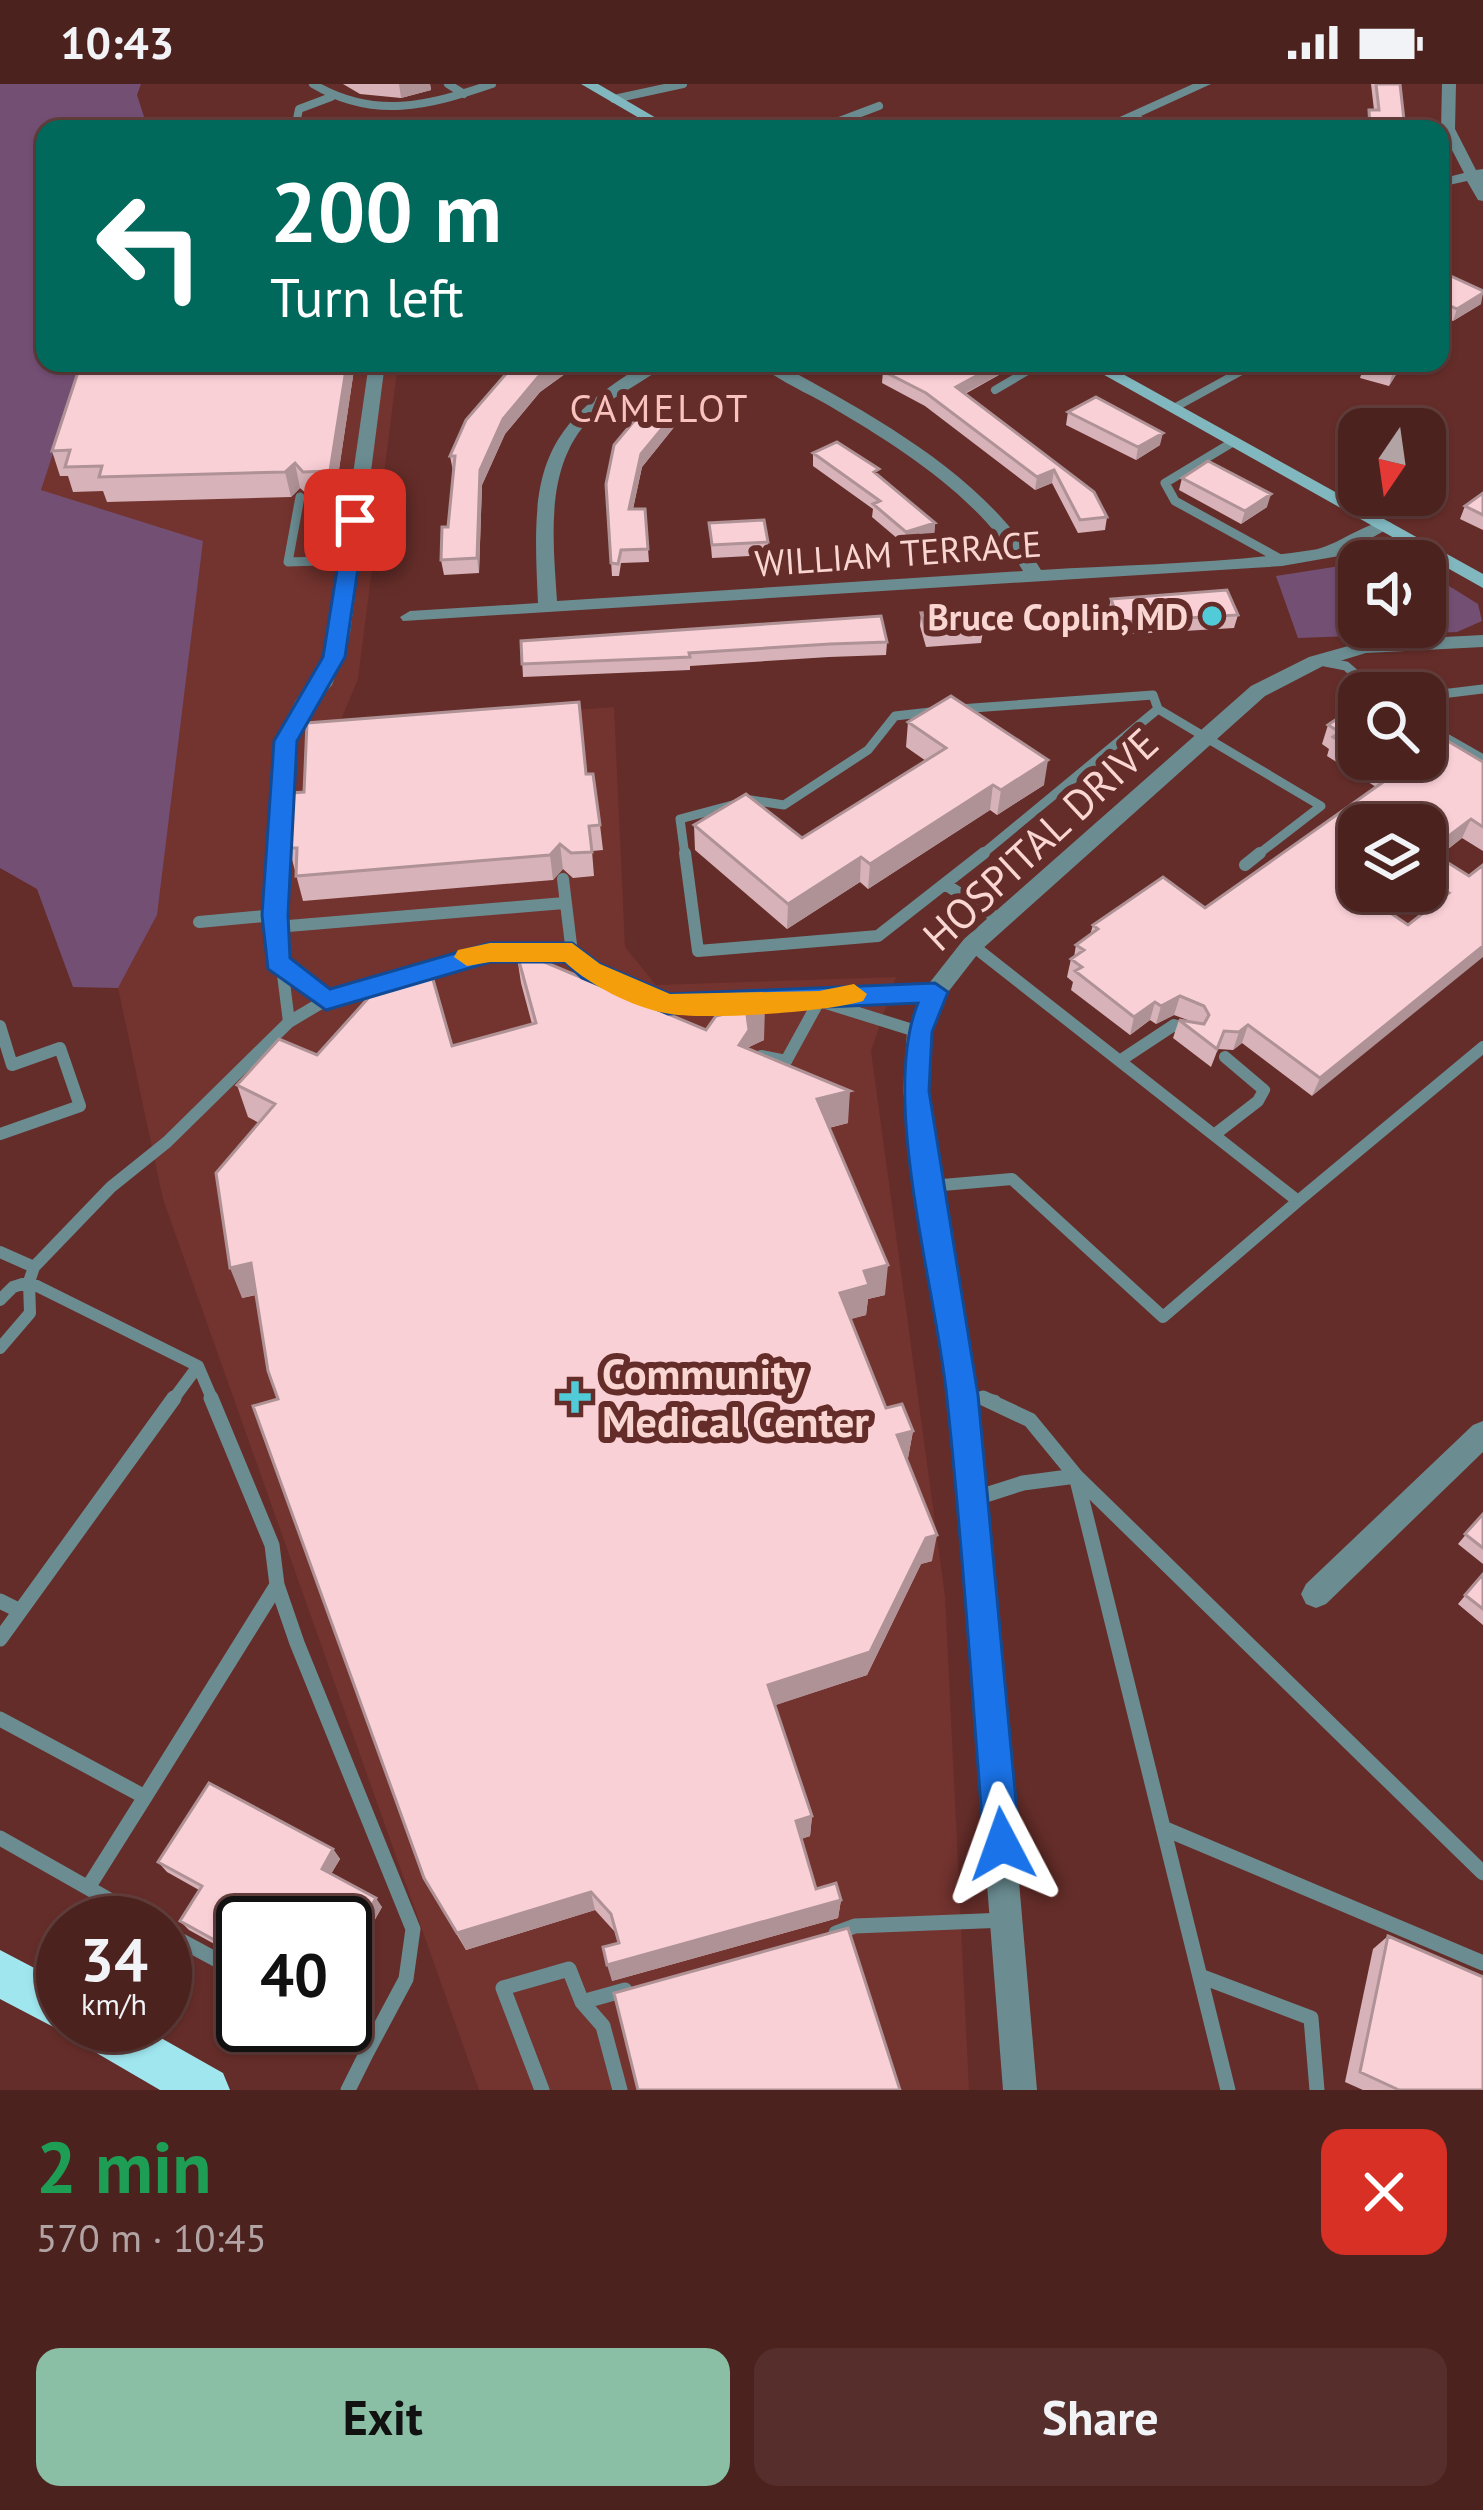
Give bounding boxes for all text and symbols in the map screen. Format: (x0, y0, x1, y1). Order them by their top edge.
text: 10:43 (60, 13, 174, 71)
text: 200 m (270, 156, 502, 265)
icon: left (72, 168, 228, 324)
text: Turn left (270, 262, 464, 332)
district label: CAMELOT (570, 382, 750, 433)
north arrow (1338, 408, 1446, 516)
map controls (1338, 408, 1446, 912)
pin (304, 469, 406, 571)
icon: arrive (322, 487, 388, 553)
street label: WILLIAM TERRACE (753, 520, 1043, 586)
button: sound (1338, 540, 1446, 648)
place label: Bruce Coplin, MD (928, 593, 1188, 640)
marker: Bruce Coplin, MD (1199, 603, 1225, 629)
button: search (1338, 672, 1446, 780)
street label: HOSPITAL DRIVE (911, 716, 1169, 962)
button: layers (1338, 804, 1446, 912)
place label: Community Medical Center (602, 1346, 869, 1449)
marker: Community Medical Center (559, 1381, 591, 1413)
position arrow (939, 1781, 1065, 1907)
speed limit sign: 40 (216, 1896, 372, 2052)
text: 34 (80, 1920, 148, 1998)
text: km/h (81, 1984, 147, 2023)
text: 2 min (36, 2120, 212, 2213)
button: close (1321, 2129, 1447, 2255)
text: 570 m · 10:45 (36, 2212, 267, 2263)
button: Exit (36, 2348, 730, 2486)
button: Share (754, 2348, 1447, 2486)

